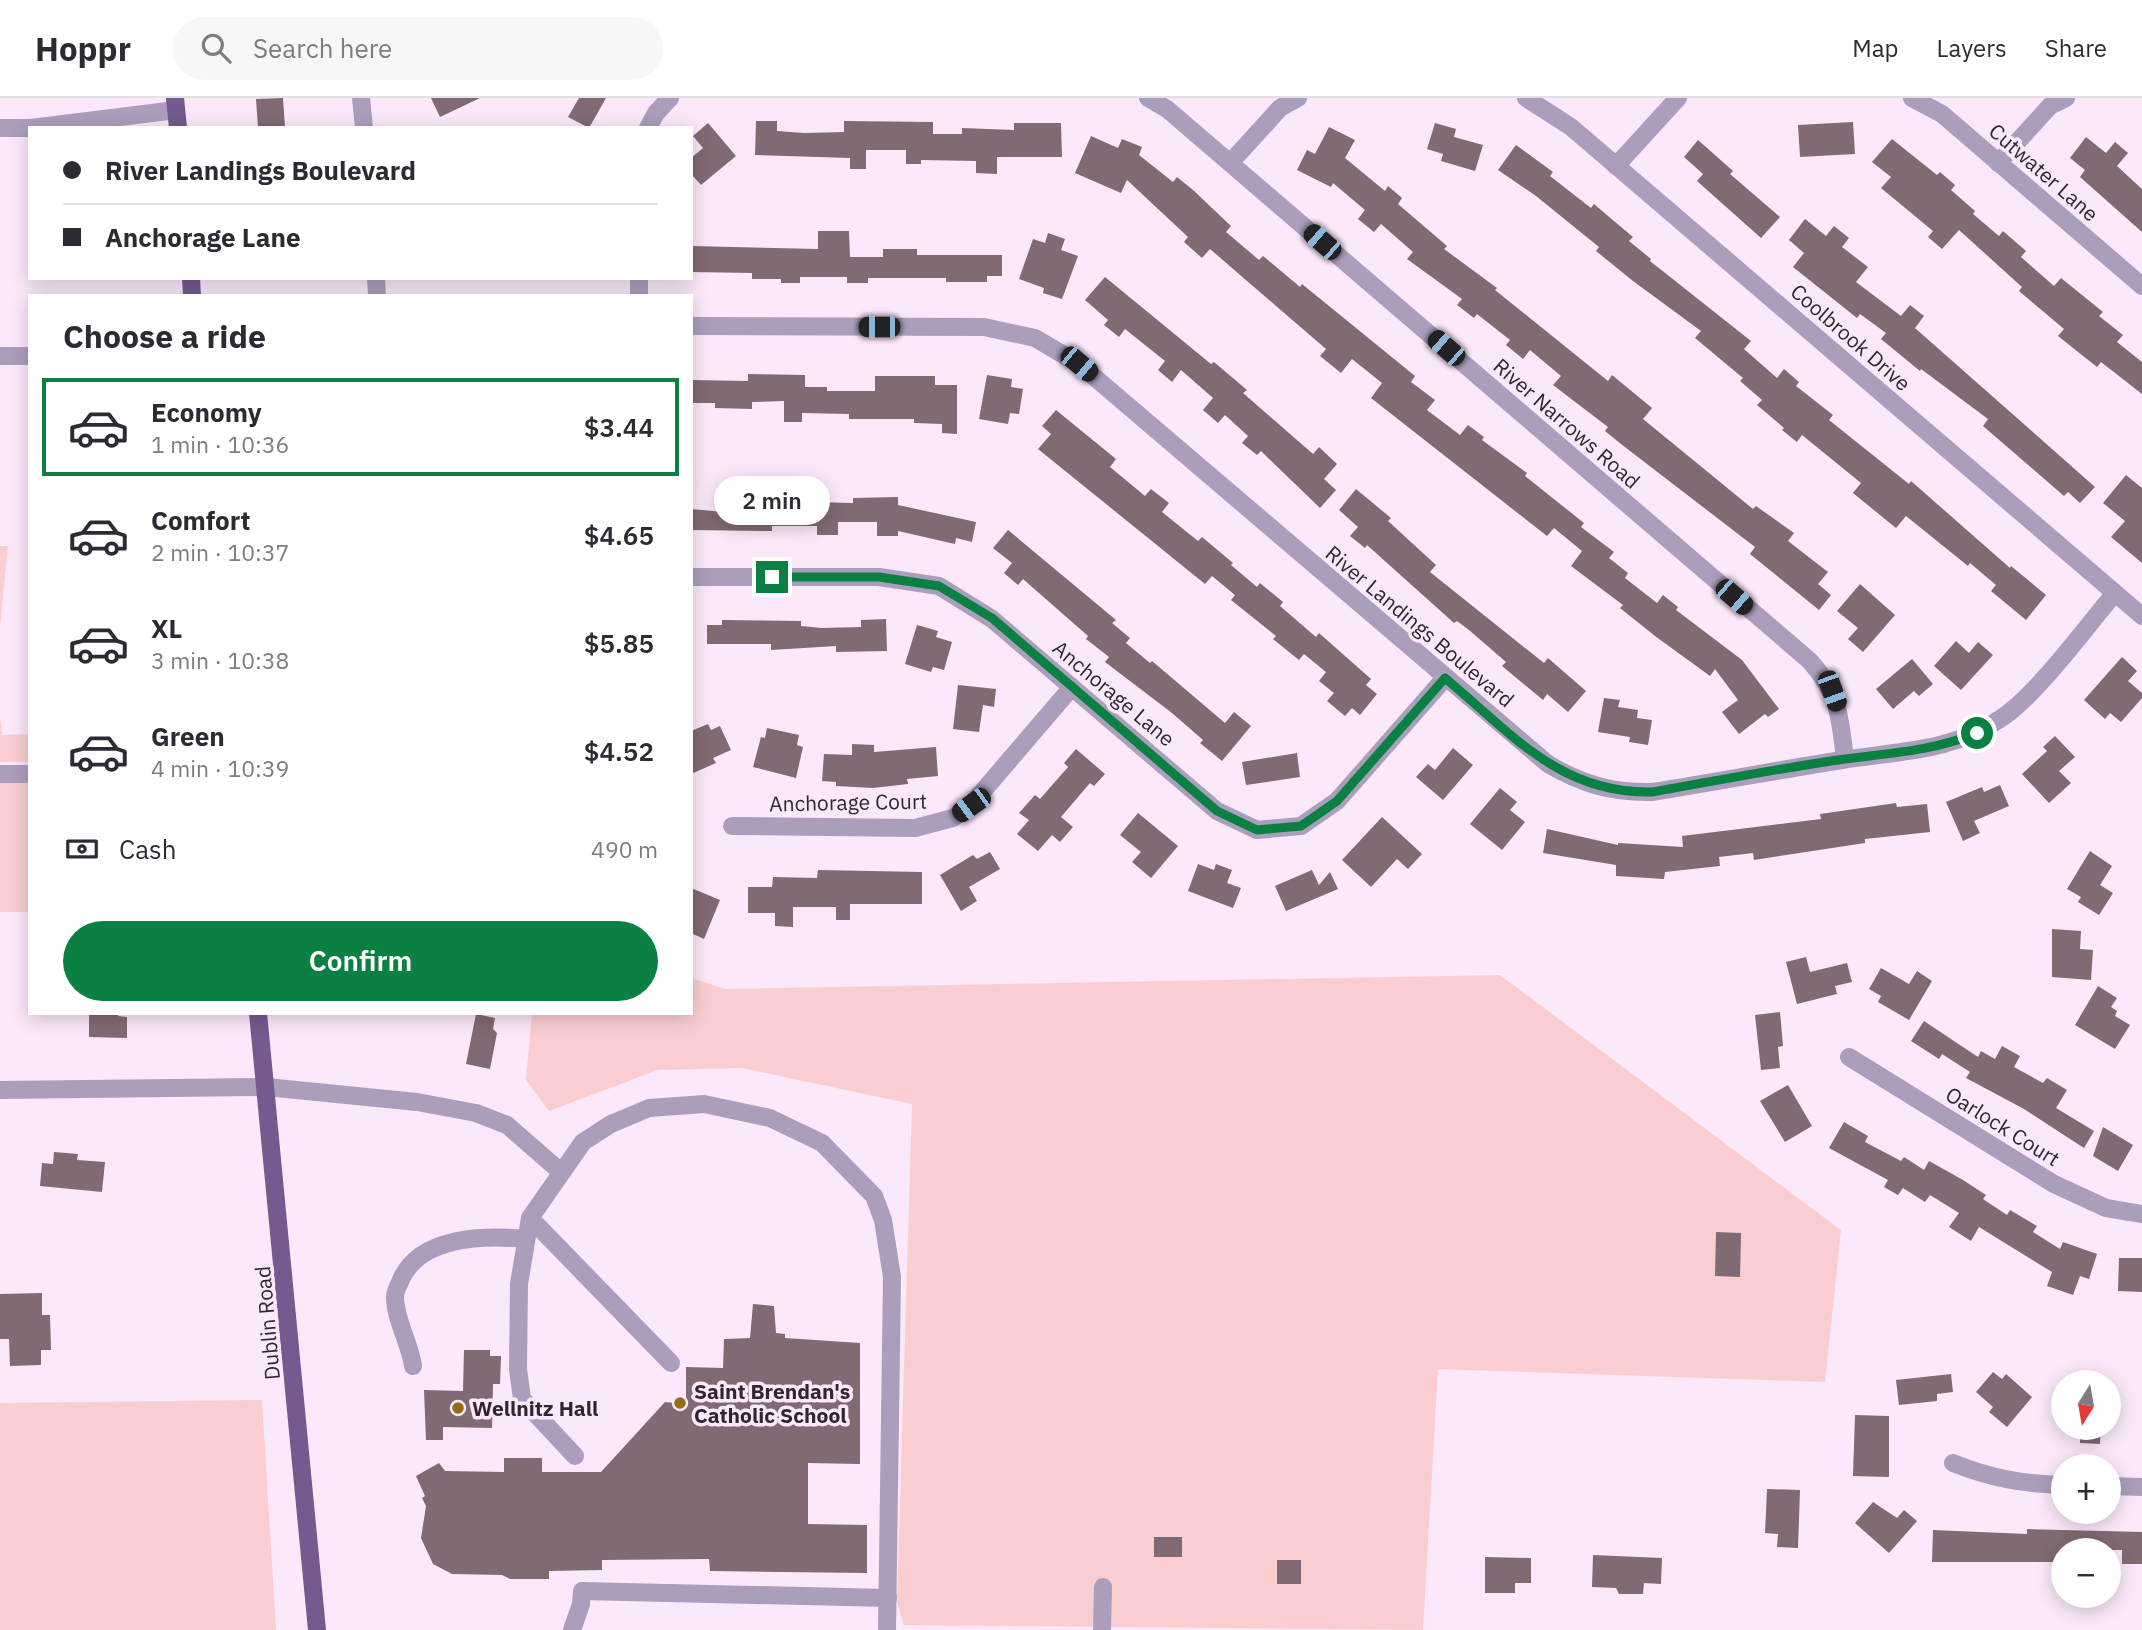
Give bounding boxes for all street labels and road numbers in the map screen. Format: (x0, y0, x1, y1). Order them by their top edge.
street label: Cutwater Lane (1983, 117, 2105, 227)
street label: Coolbrook Drive (1785, 277, 1917, 397)
street label: River Narrows Road (1488, 352, 1646, 494)
street label: River Landings Boulevard (1320, 539, 1520, 713)
street label: Anchorage Lane (1047, 634, 1181, 752)
street label: Anchorage Court (769, 787, 927, 817)
street label: Oarlock Court (1941, 1080, 2065, 1172)
street label: Dublin Road (248, 1265, 286, 1381)

